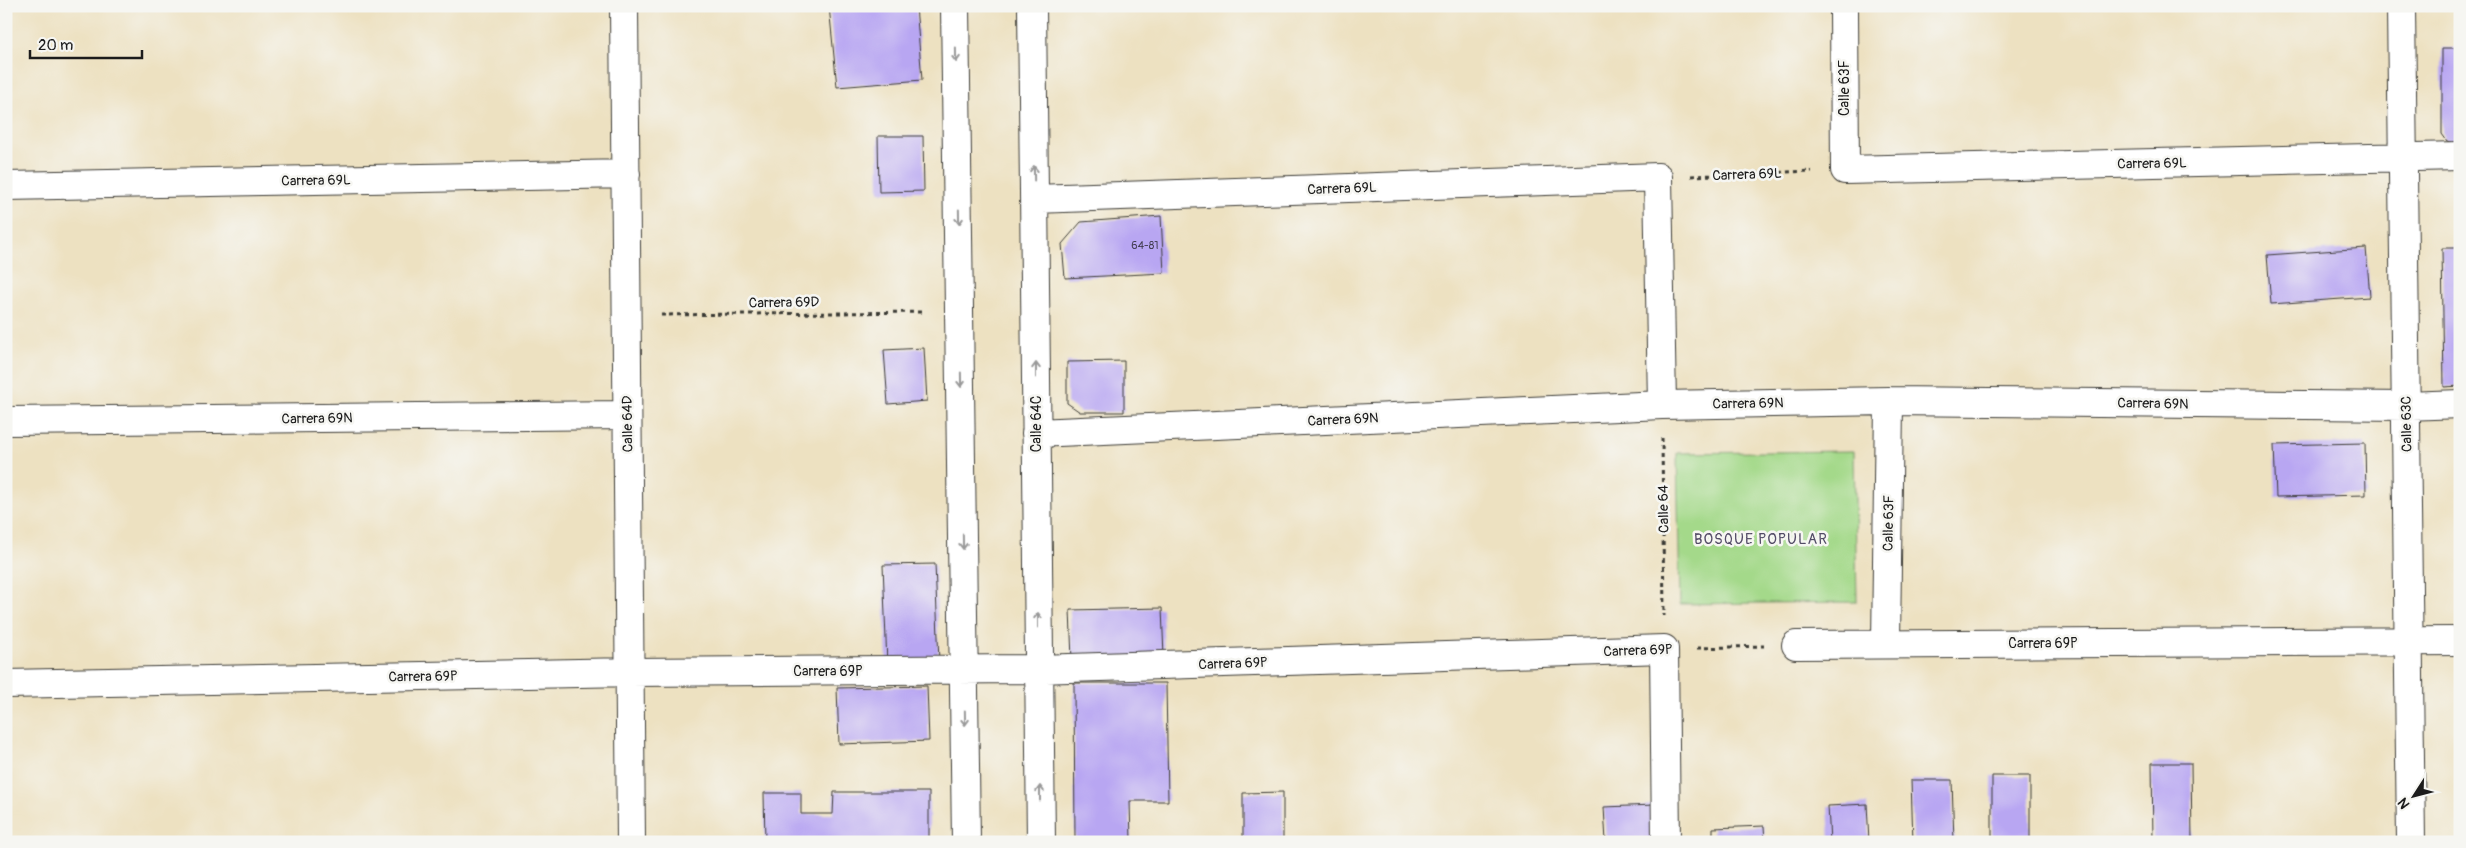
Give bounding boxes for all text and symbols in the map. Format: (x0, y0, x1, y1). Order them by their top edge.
scale bar (30, 28, 142, 60)
text: 20 m (38, 36, 73, 55)
one-way arrow (951, 46, 961, 63)
street label: Calle 63F (1836, 60, 1853, 116)
street label: Carrera 69L (2117, 154, 2187, 173)
one-way arrow (1029, 165, 1039, 182)
street label: Carrera 69L (1712, 165, 1782, 184)
street label: Carrera 69L (281, 171, 351, 190)
street label: Carrera 69L (1307, 179, 1377, 198)
one-way arrow (954, 209, 964, 225)
house number: 64-81 (1131, 239, 1159, 252)
street label: Carrera 69D (749, 293, 820, 312)
one-way arrow (1031, 363, 1041, 379)
one-way arrow (956, 372, 966, 388)
street label: Carrera 69N (1712, 394, 1784, 413)
street label: Carrera 69N (2117, 394, 2189, 413)
street label: Calle 64D (619, 395, 636, 453)
street label: Calle 64C (1028, 395, 1045, 452)
street label: Calle 63C (2398, 395, 2415, 452)
street label: Carrera 69N (281, 409, 353, 428)
street label: Carrera 69N (1307, 409, 1379, 430)
street label: Calle 64 (1655, 485, 1672, 533)
street label: Calle 63F (1880, 495, 1897, 551)
district label: BOSQUE POPULAR (1694, 530, 1828, 549)
one-way arrow (958, 534, 968, 550)
one-way arrow (1033, 613, 1043, 629)
street label: Carrera 69P (2008, 635, 2078, 652)
street label: Carrera 69P (1603, 641, 1673, 660)
street label: Carrera 69P (1198, 654, 1268, 673)
street label: Carrera 69P (793, 663, 863, 680)
street label: Carrera 69P (388, 667, 458, 686)
one-way arrow (960, 710, 969, 726)
north arrow (2388, 770, 2438, 820)
one-way arrow (1035, 785, 1045, 802)
text: N (2394, 795, 2414, 812)

